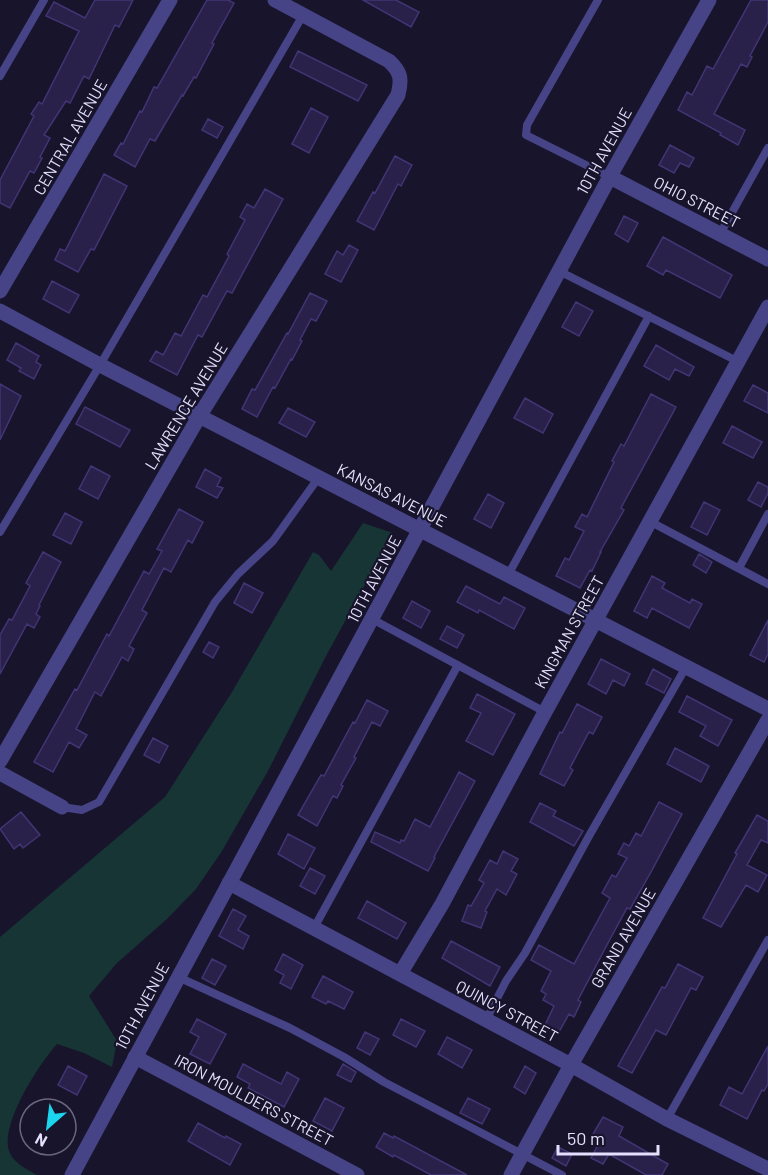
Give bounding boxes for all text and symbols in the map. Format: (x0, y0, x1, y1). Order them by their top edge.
street label: CENTRAL AVENUE (29, 76, 110, 198)
street label: 10TH AVENUE (572, 104, 635, 197)
street label: OHIO STREET (651, 172, 743, 231)
street label: LAWRENCE AVENUE (140, 339, 231, 472)
street label: KANSAS AVENUE (334, 459, 450, 530)
street label: 10TH AVENUE (343, 532, 405, 626)
street label: KINGMAN STREET (530, 572, 607, 692)
street label: GRAND AVENUE (586, 884, 659, 991)
street label: 10TH AVENUE (111, 959, 173, 1053)
street label: QUINCY STREET (453, 976, 561, 1045)
street label: IRON MOULDERS STREET (172, 1050, 337, 1150)
north arrow (18, 1097, 78, 1157)
scale bar (558, 1118, 658, 1156)
text: 50 m (567, 1127, 605, 1149)
text: N (32, 1130, 50, 1152)

